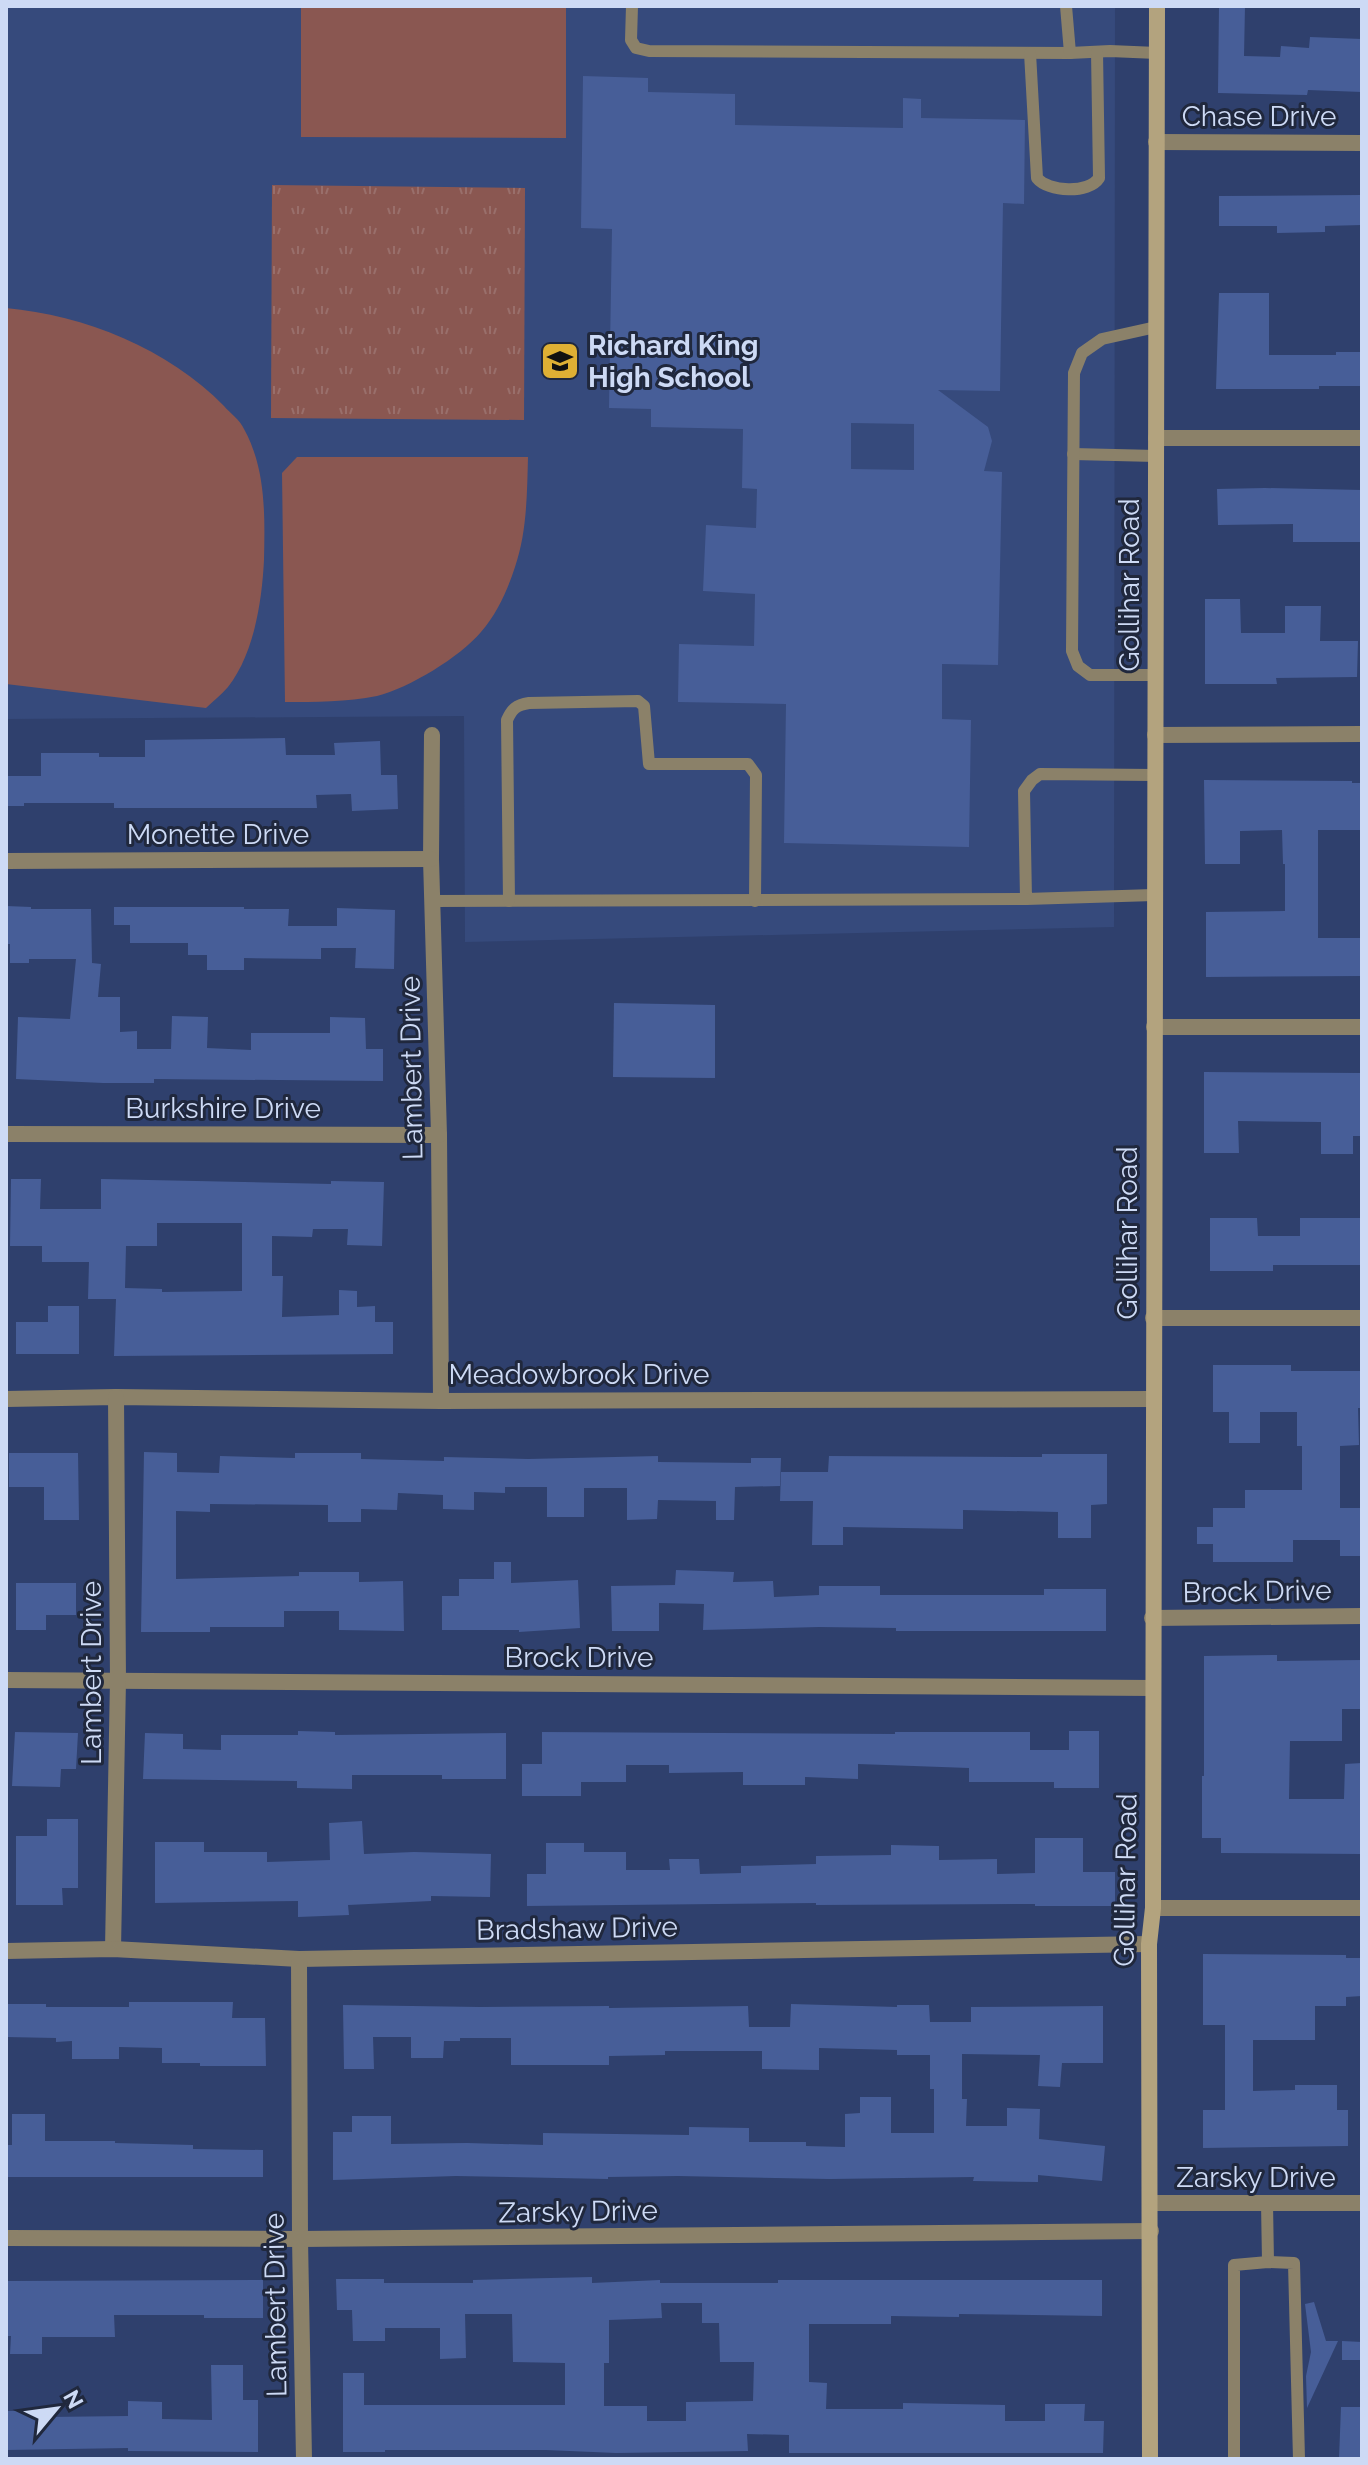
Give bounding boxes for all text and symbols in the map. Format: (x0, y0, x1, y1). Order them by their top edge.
street label: Chase Drive (1182, 100, 1336, 133)
place label: Richard King High School (588, 329, 758, 394)
school or university icon: Richard King High School (539, 340, 581, 382)
street label: Gollihar Road (1113, 498, 1146, 672)
street label: Monette Drive (127, 818, 309, 851)
street label: Lambert Drive (393, 976, 430, 1160)
street label: Burkshire Drive (125, 1092, 321, 1125)
street label: Gollihar Road (1111, 1146, 1144, 1320)
street label: Meadowbrook Drive (448, 1358, 710, 1391)
street label: Brock Drive (1182, 1574, 1332, 1609)
street label: Lambert Drive (75, 1581, 108, 1765)
street label: Brock Drive (505, 1641, 653, 1674)
street label: Gollihar Road (1107, 1793, 1144, 1967)
street label: Bradshaw Drive (476, 1910, 678, 1947)
street label: Zarsky Drive (1176, 2161, 1336, 2194)
street label: Zarsky Drive (498, 2194, 658, 2229)
street label: Lambert Drive (257, 2213, 294, 2397)
north arrow (16, 2369, 96, 2449)
text: N (58, 2386, 89, 2413)

